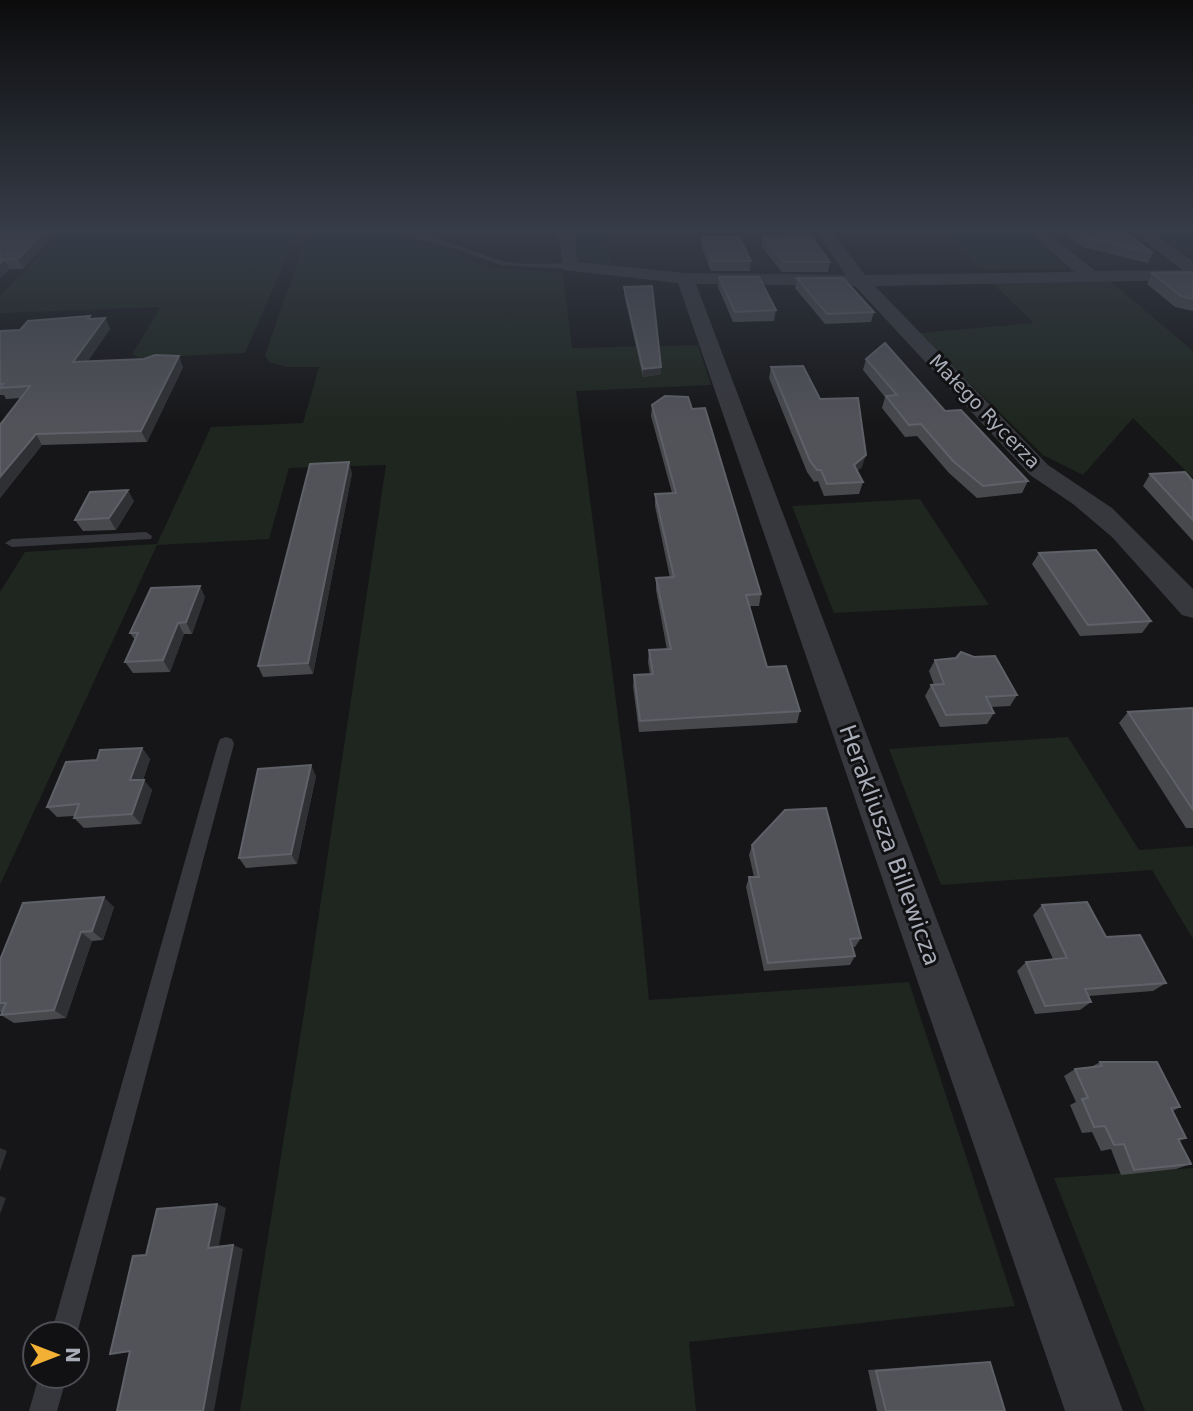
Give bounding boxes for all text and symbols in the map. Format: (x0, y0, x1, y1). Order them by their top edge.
street label: Małego Rycerza (925, 349, 1045, 473)
street label: Herakliusza Billewicza (834, 721, 946, 969)
north arrow (21, 1320, 91, 1390)
text: N (62, 1347, 84, 1363)

